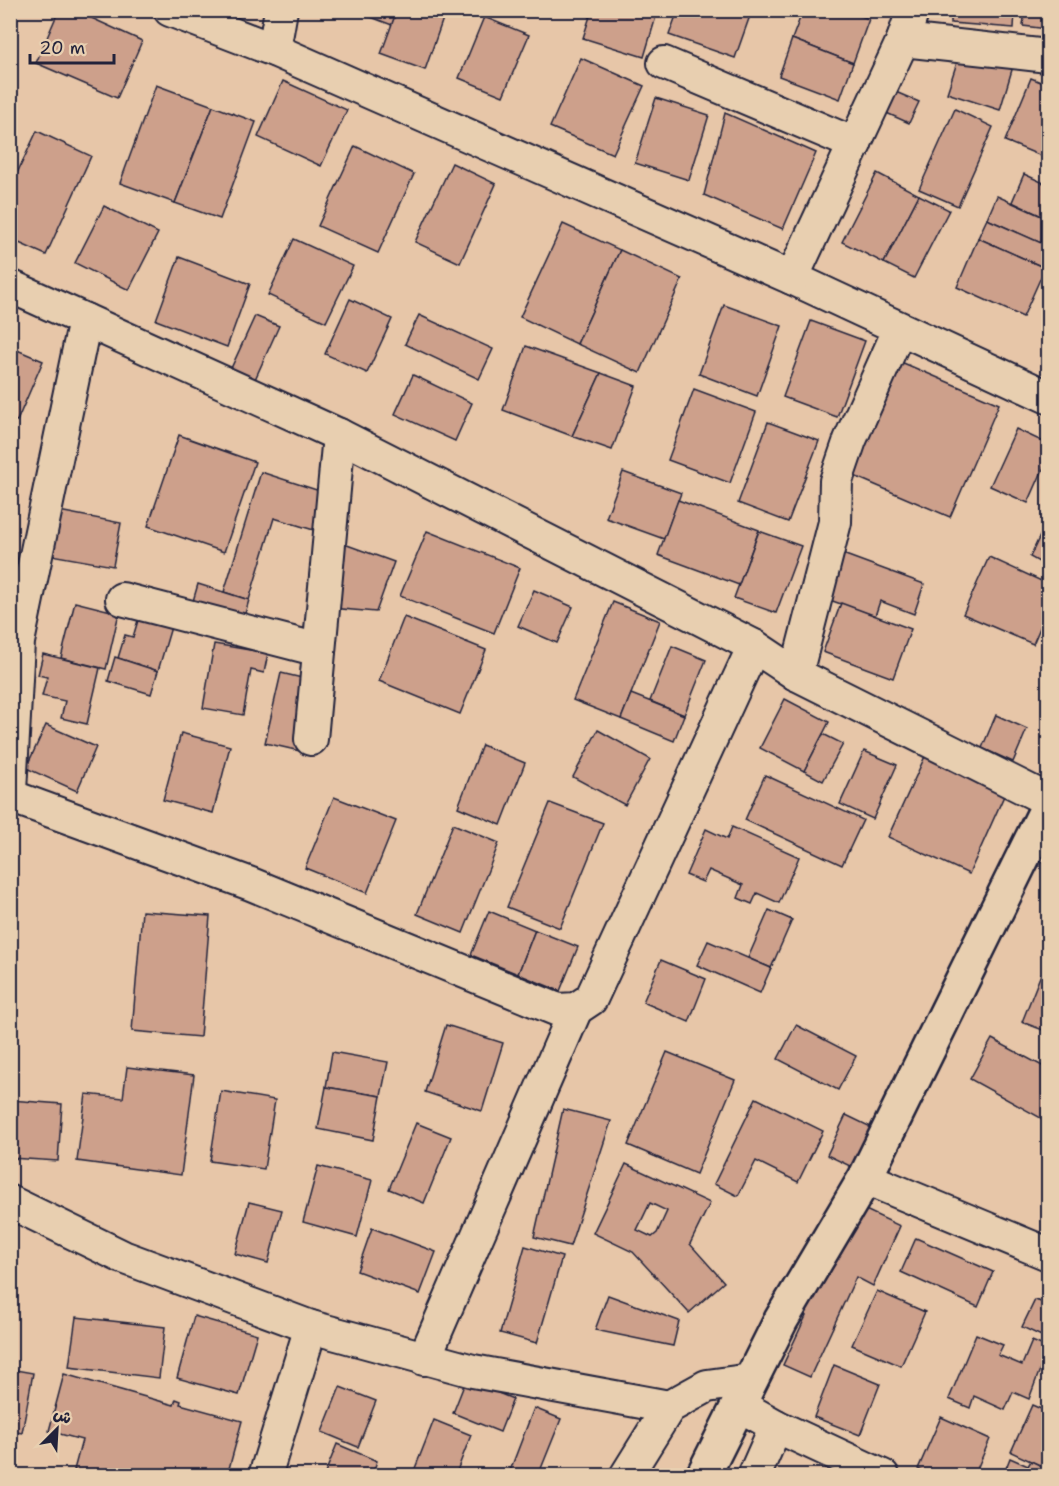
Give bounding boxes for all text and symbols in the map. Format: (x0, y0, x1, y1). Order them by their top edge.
scale bar (30, 27, 114, 65)
text: 20 m (39, 36, 85, 60)
north arrow (27, 1399, 87, 1459)
text: ش (51, 1403, 75, 1429)

